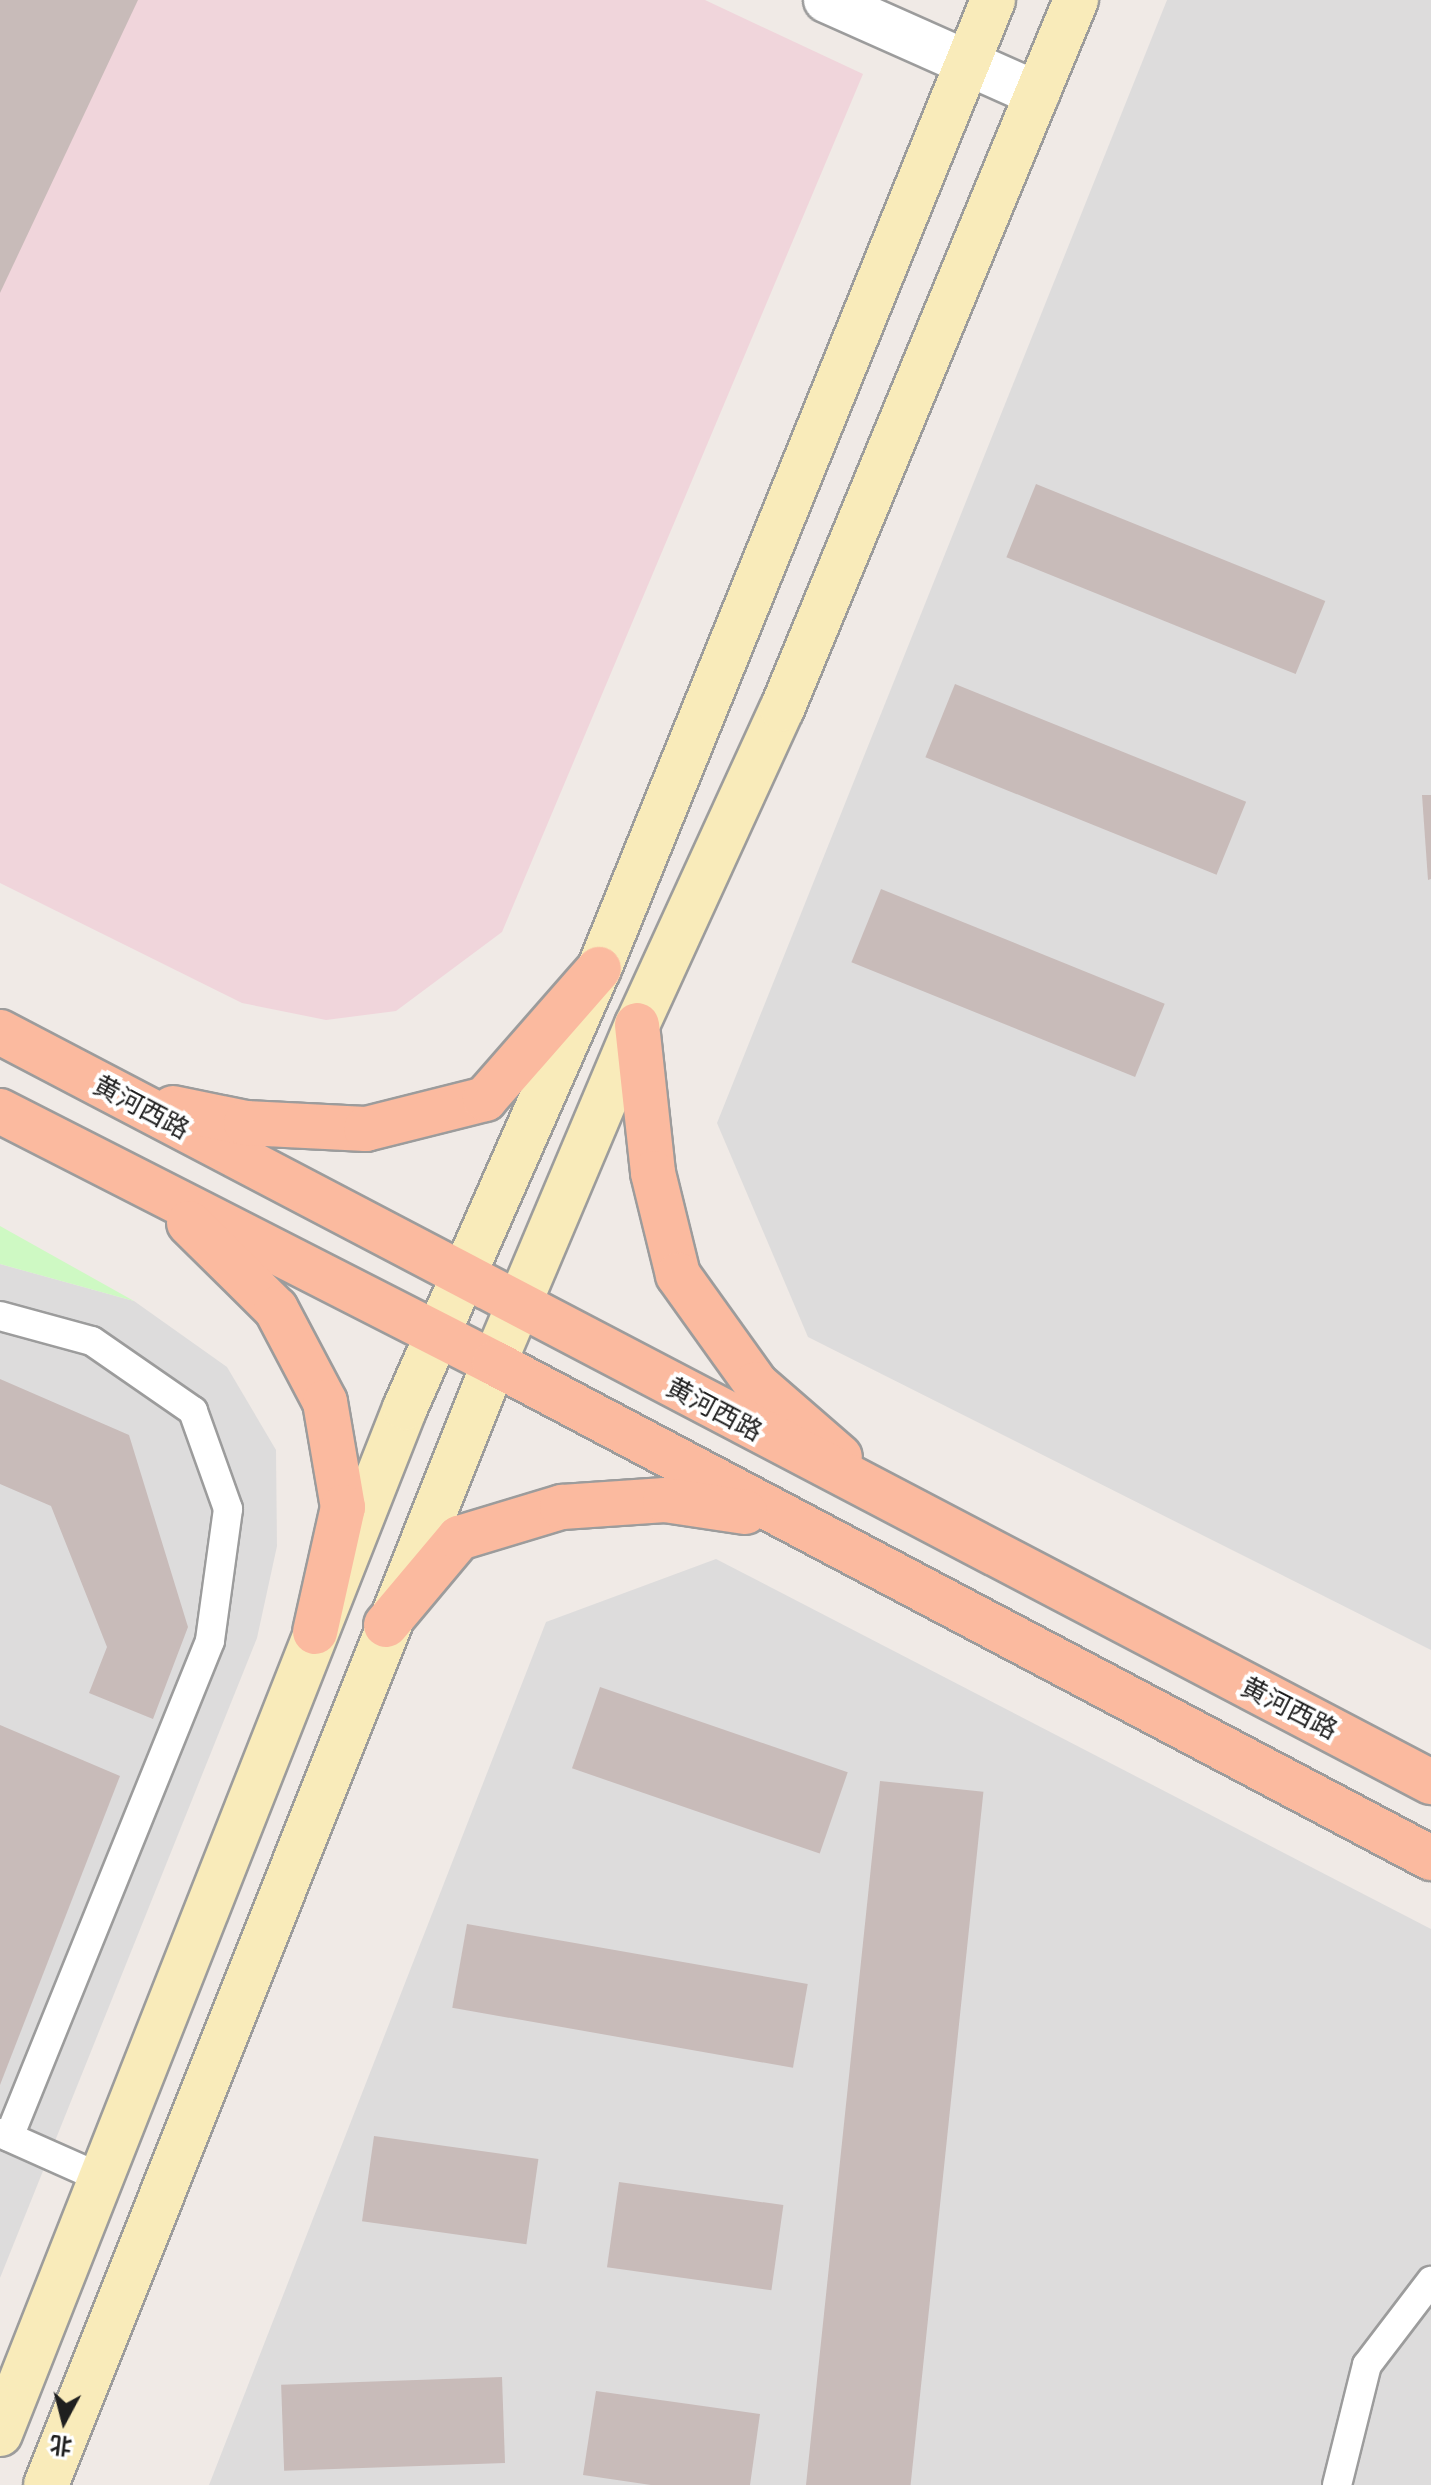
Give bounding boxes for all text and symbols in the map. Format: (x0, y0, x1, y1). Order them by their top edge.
street label: 黄河西路 (88, 1070, 194, 1146)
street label: 黄河西路 (661, 1372, 767, 1448)
street label: 黄河西路 (1236, 1671, 1342, 1747)
north arrow (24, 2381, 104, 2461)
text: 北 (48, 2431, 74, 2460)

